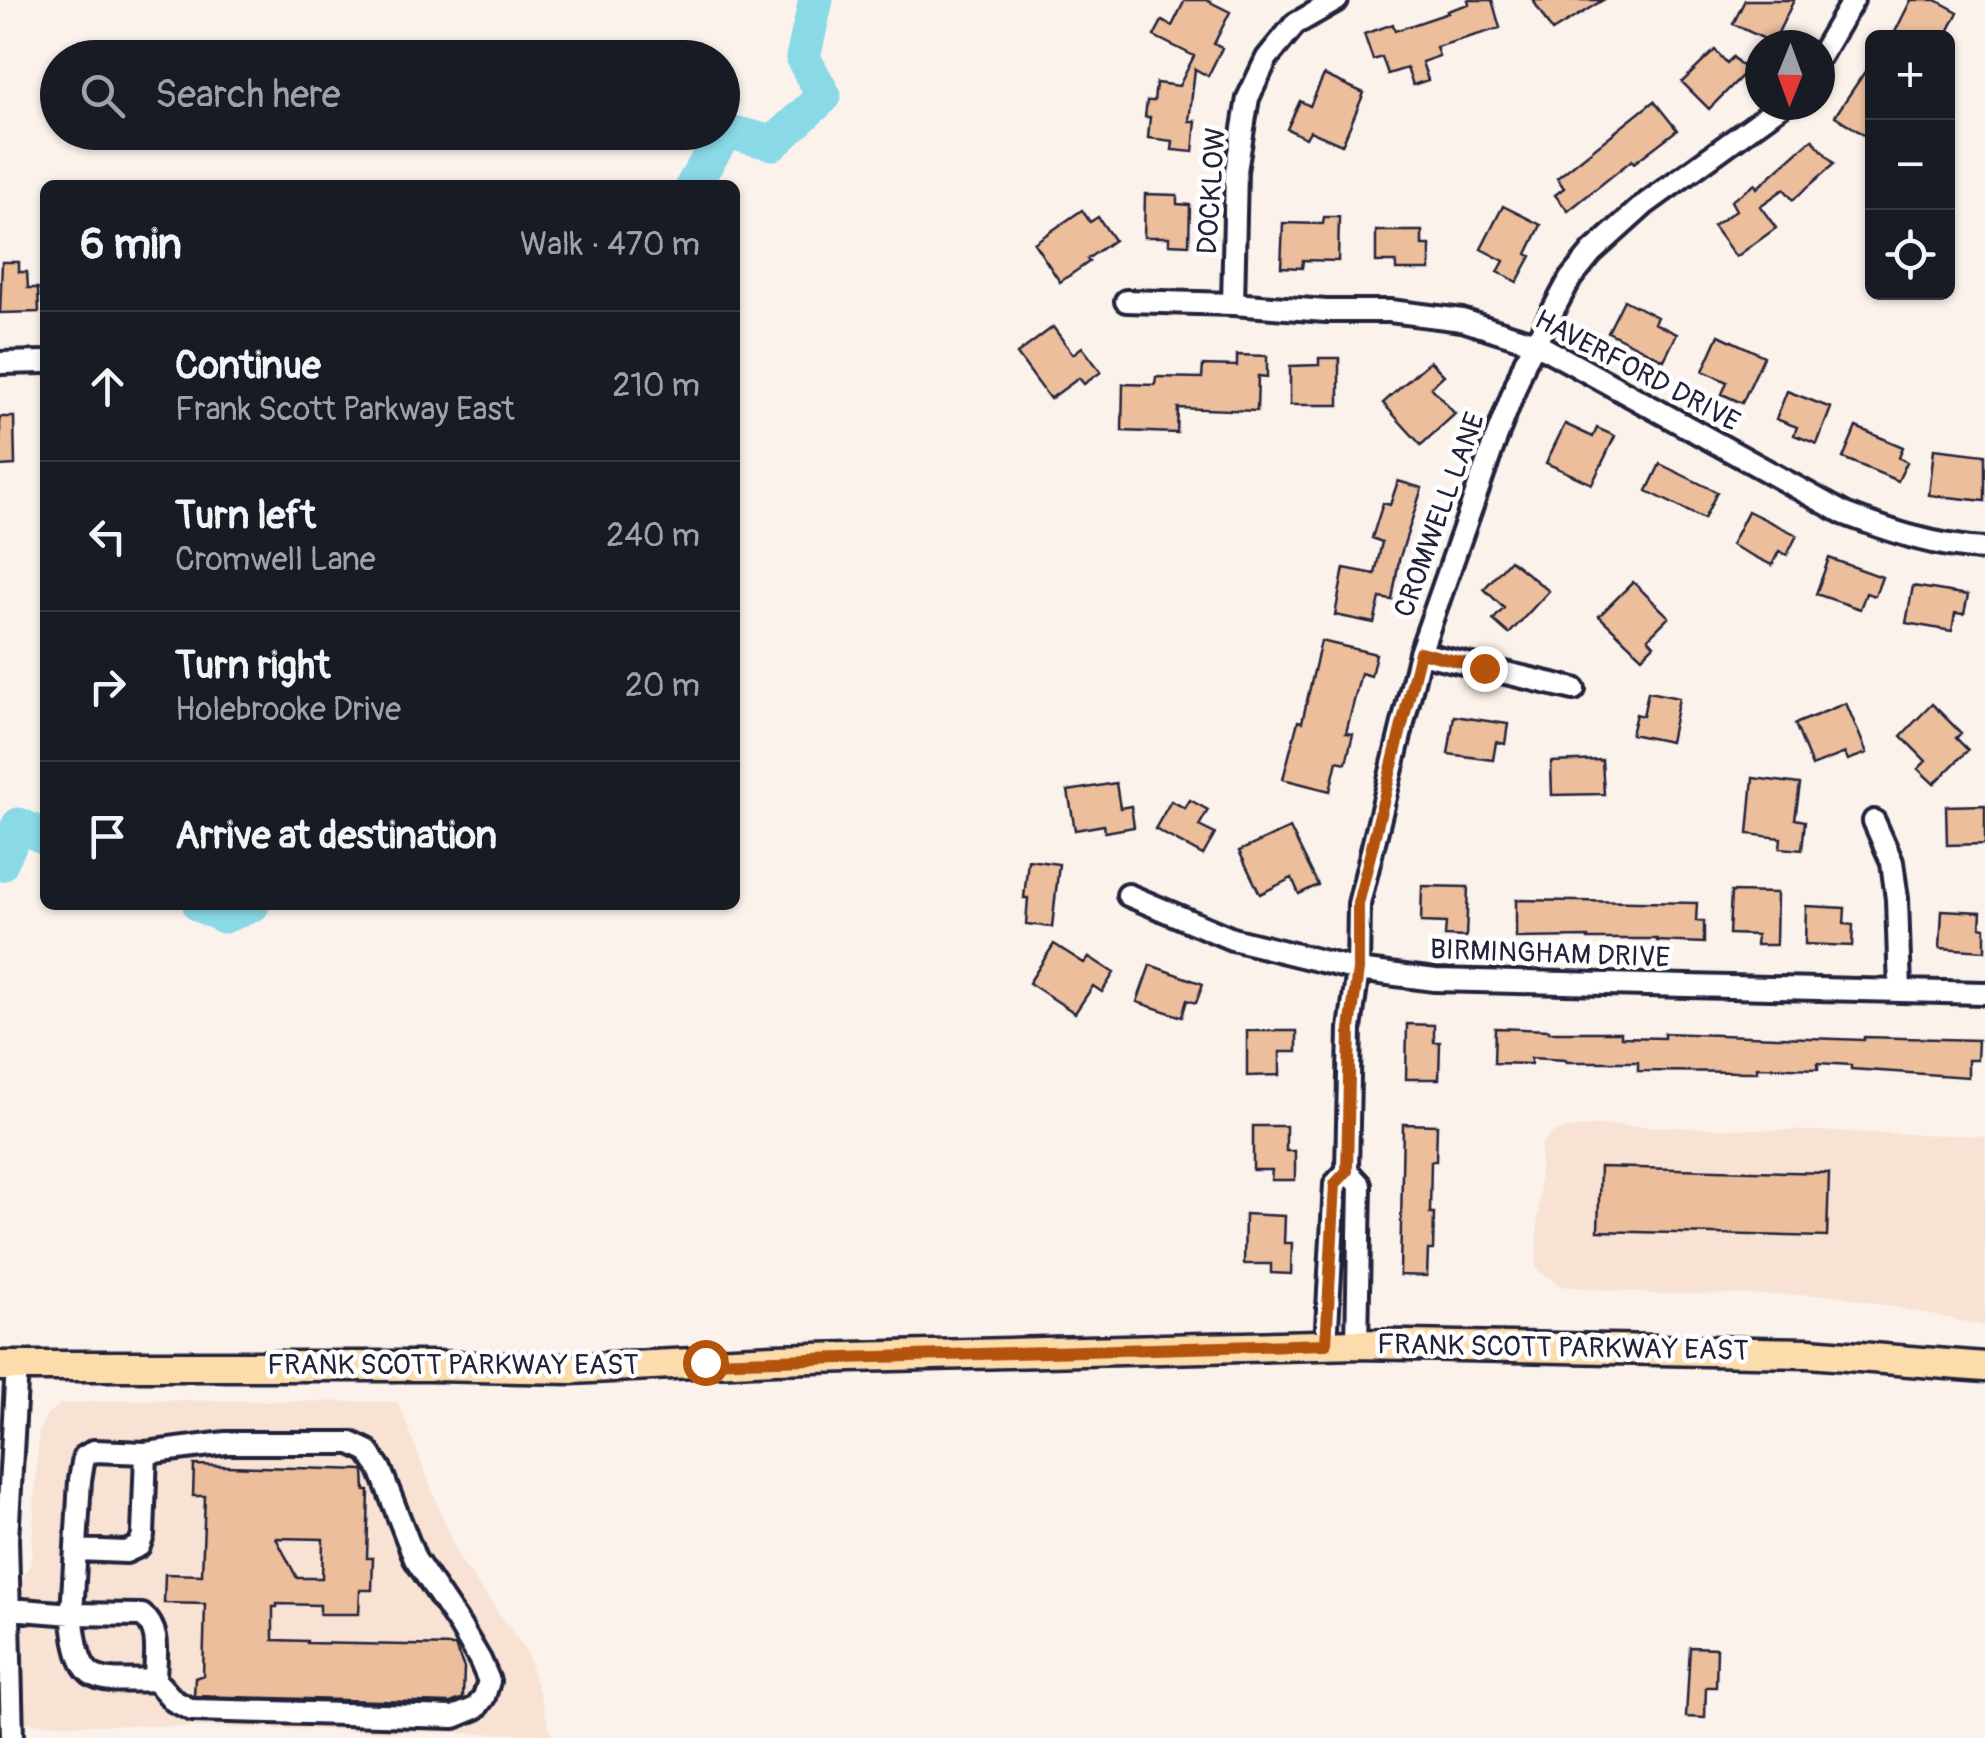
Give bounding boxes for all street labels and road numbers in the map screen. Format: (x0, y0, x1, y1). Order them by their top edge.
street label: DOCKLOW (1190, 126, 1234, 256)
street label: HAVERFORD DRIVE (1528, 302, 1746, 440)
street label: CROMWELL LANE (1387, 408, 1493, 622)
street label: BIRMINGHAM DRIVE (1429, 932, 1671, 976)
street label: FRANK SCOTT PARKWAY EAST (1377, 1327, 1749, 1369)
street label: FRANK SCOTT PARKWAY EAST (267, 1348, 639, 1383)

